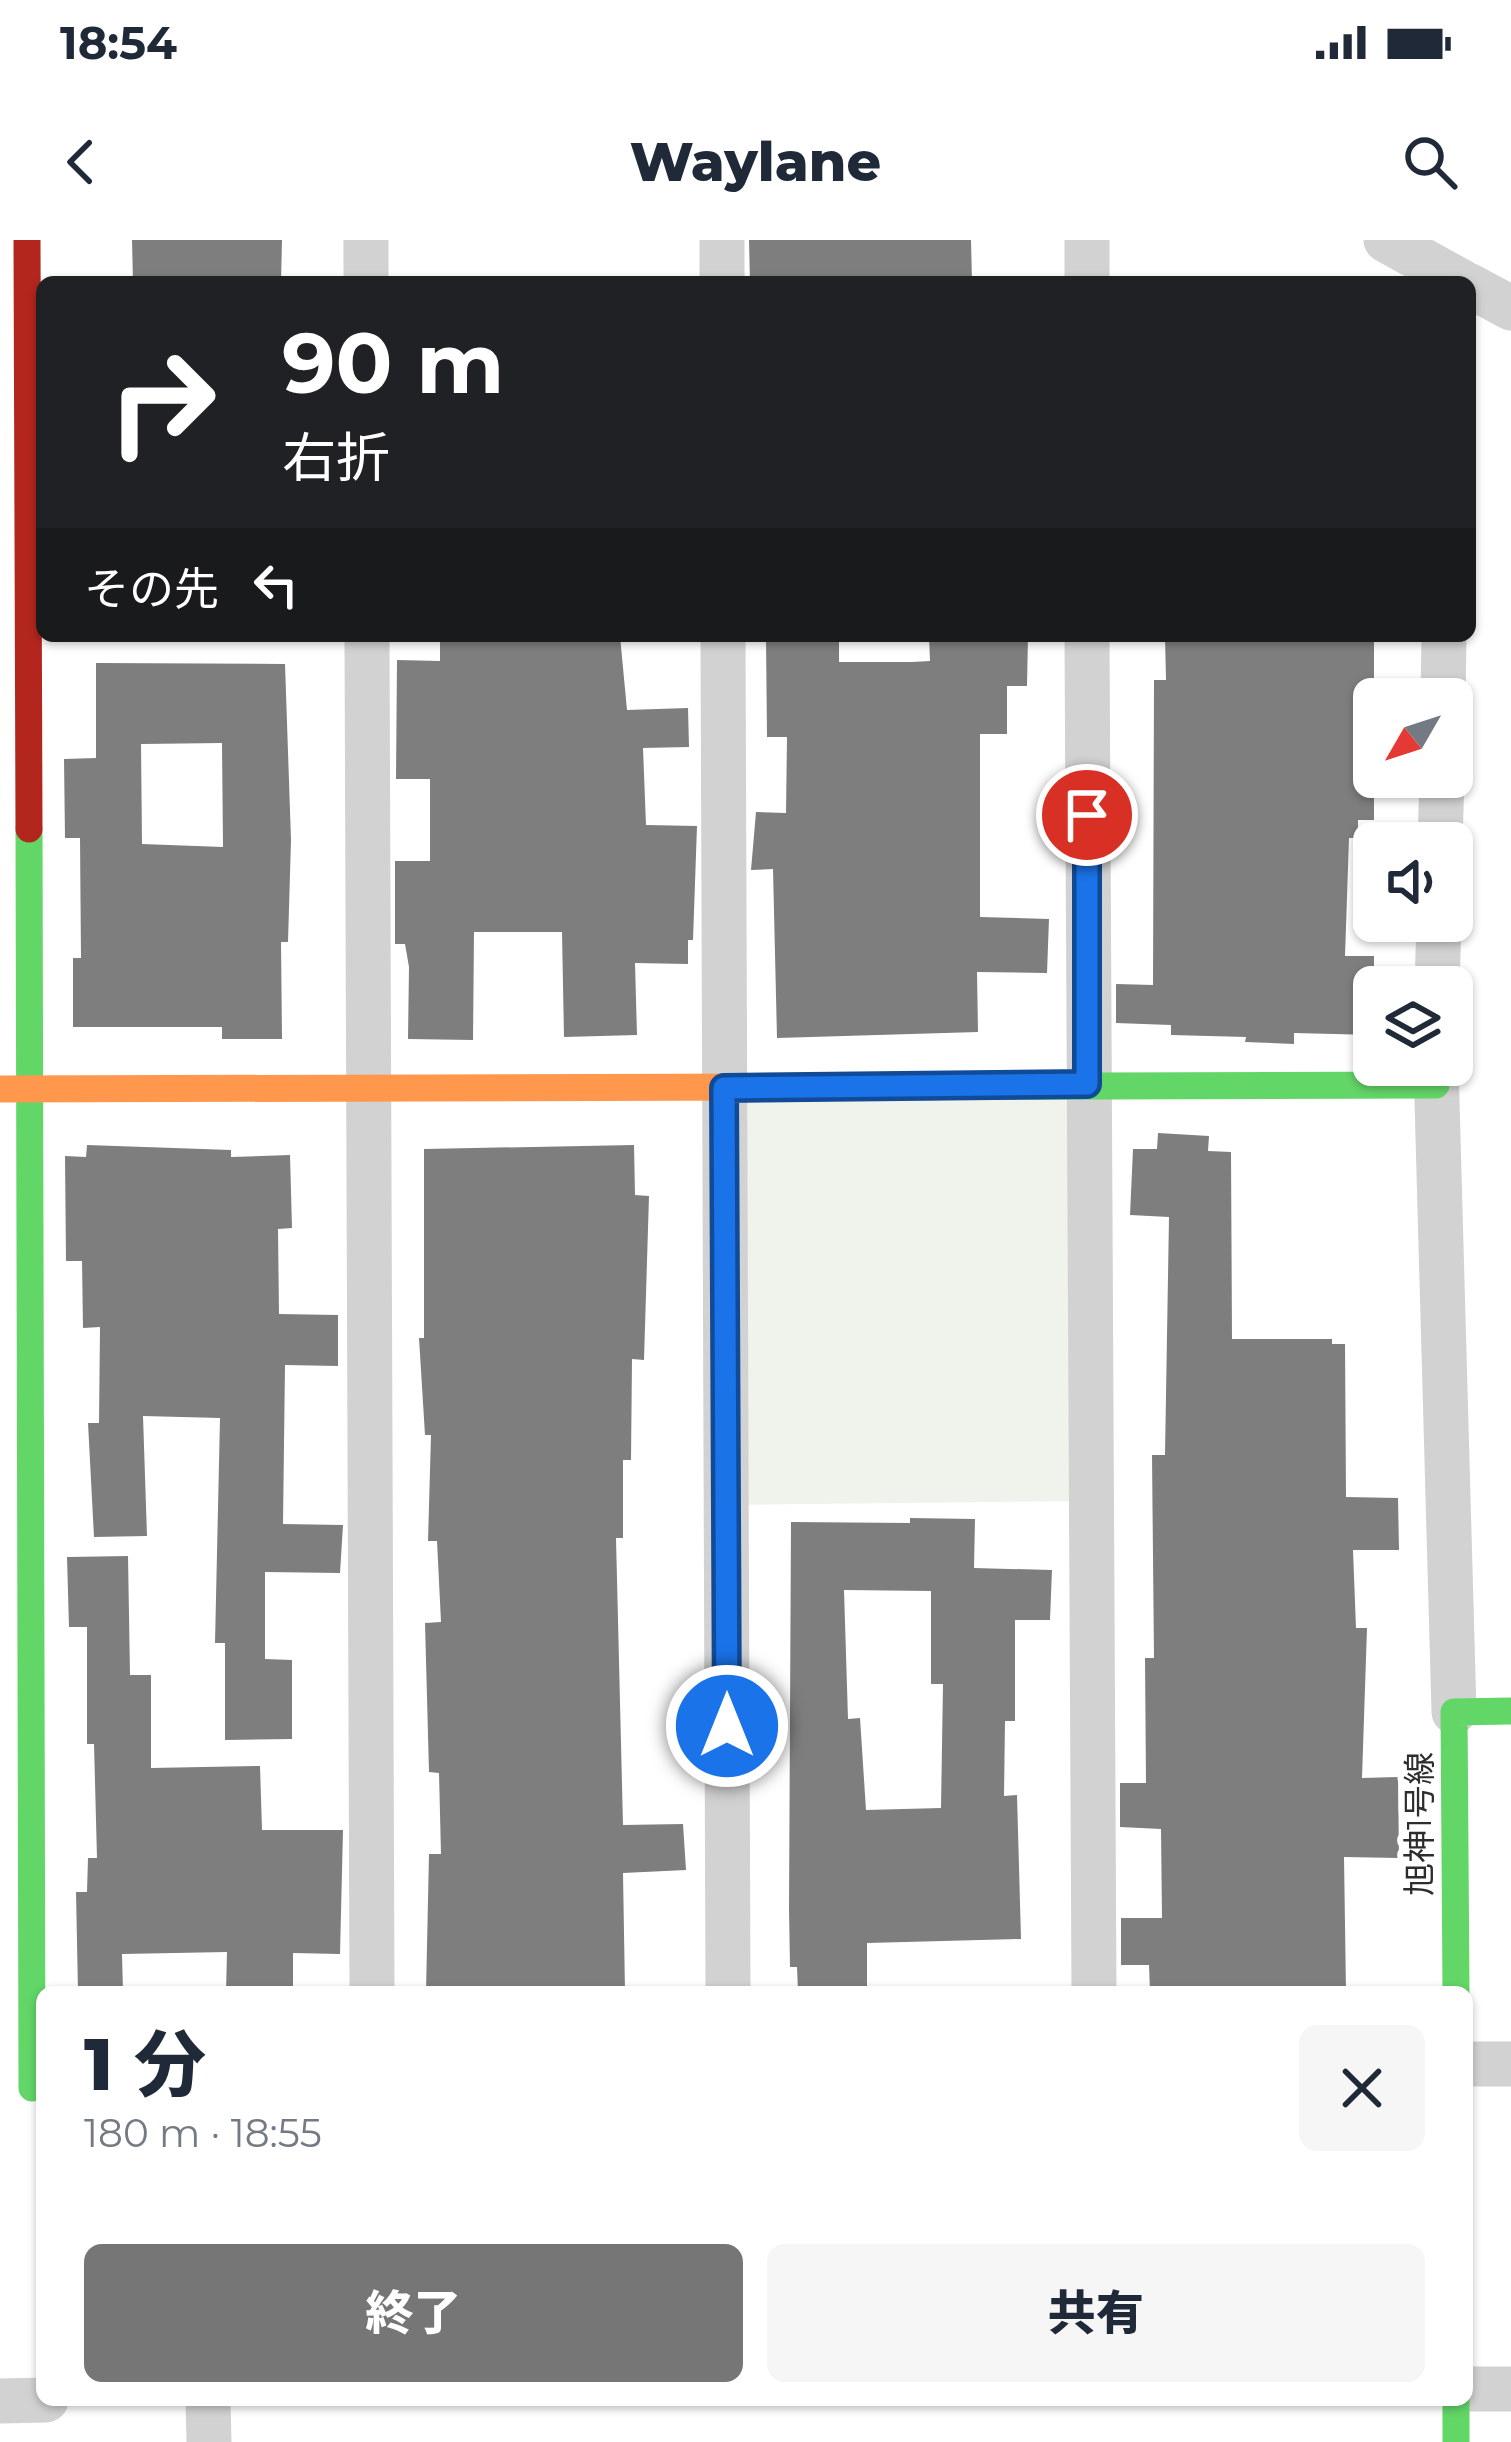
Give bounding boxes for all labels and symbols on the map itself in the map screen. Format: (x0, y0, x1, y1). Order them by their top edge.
north arrow (1353, 678, 1473, 798)
pin (1036, 764, 1138, 866)
position arrow (664, 1663, 790, 1789)
street label: 旭神1号線 (1399, 1752, 1439, 1896)

